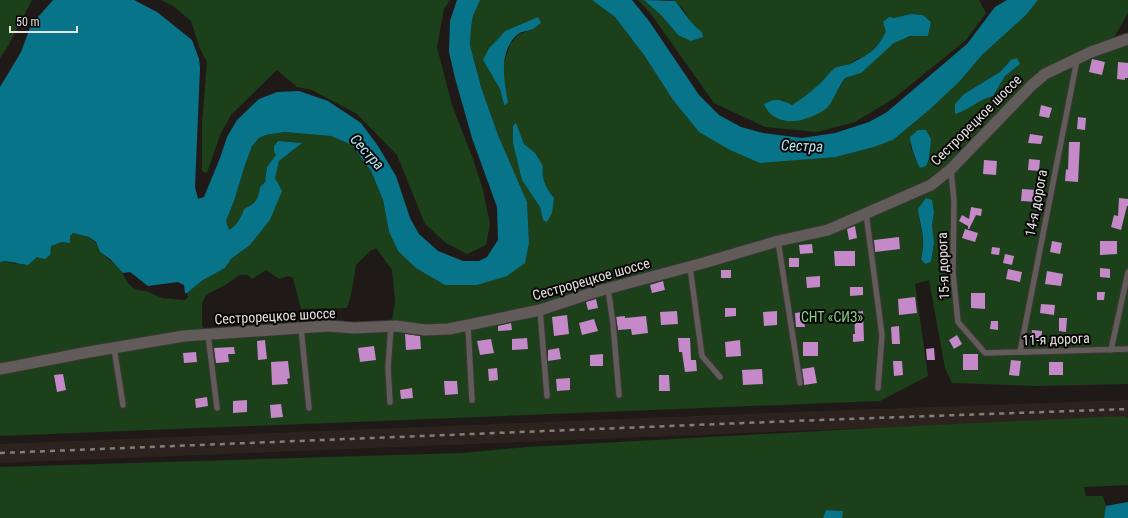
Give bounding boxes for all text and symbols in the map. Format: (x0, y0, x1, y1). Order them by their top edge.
scale bar (10, 8, 77, 34)
text: 50 m (16, 15, 40, 29)
street label: Сестрорецкое шоссе (927, 71, 1025, 169)
water label: Сестра (346, 130, 388, 174)
water label: Сестра (781, 136, 823, 156)
street label: 14-я дорога (1022, 168, 1050, 238)
street label: 15-я дорога (934, 232, 952, 300)
street label: Сестрорецкое шоссе (530, 254, 652, 303)
street label: Сестрорецкое шоссе (214, 305, 336, 327)
park label: СНТ «СИЗ» (801, 309, 863, 325)
street label: 11-я дорога (1022, 330, 1090, 348)

